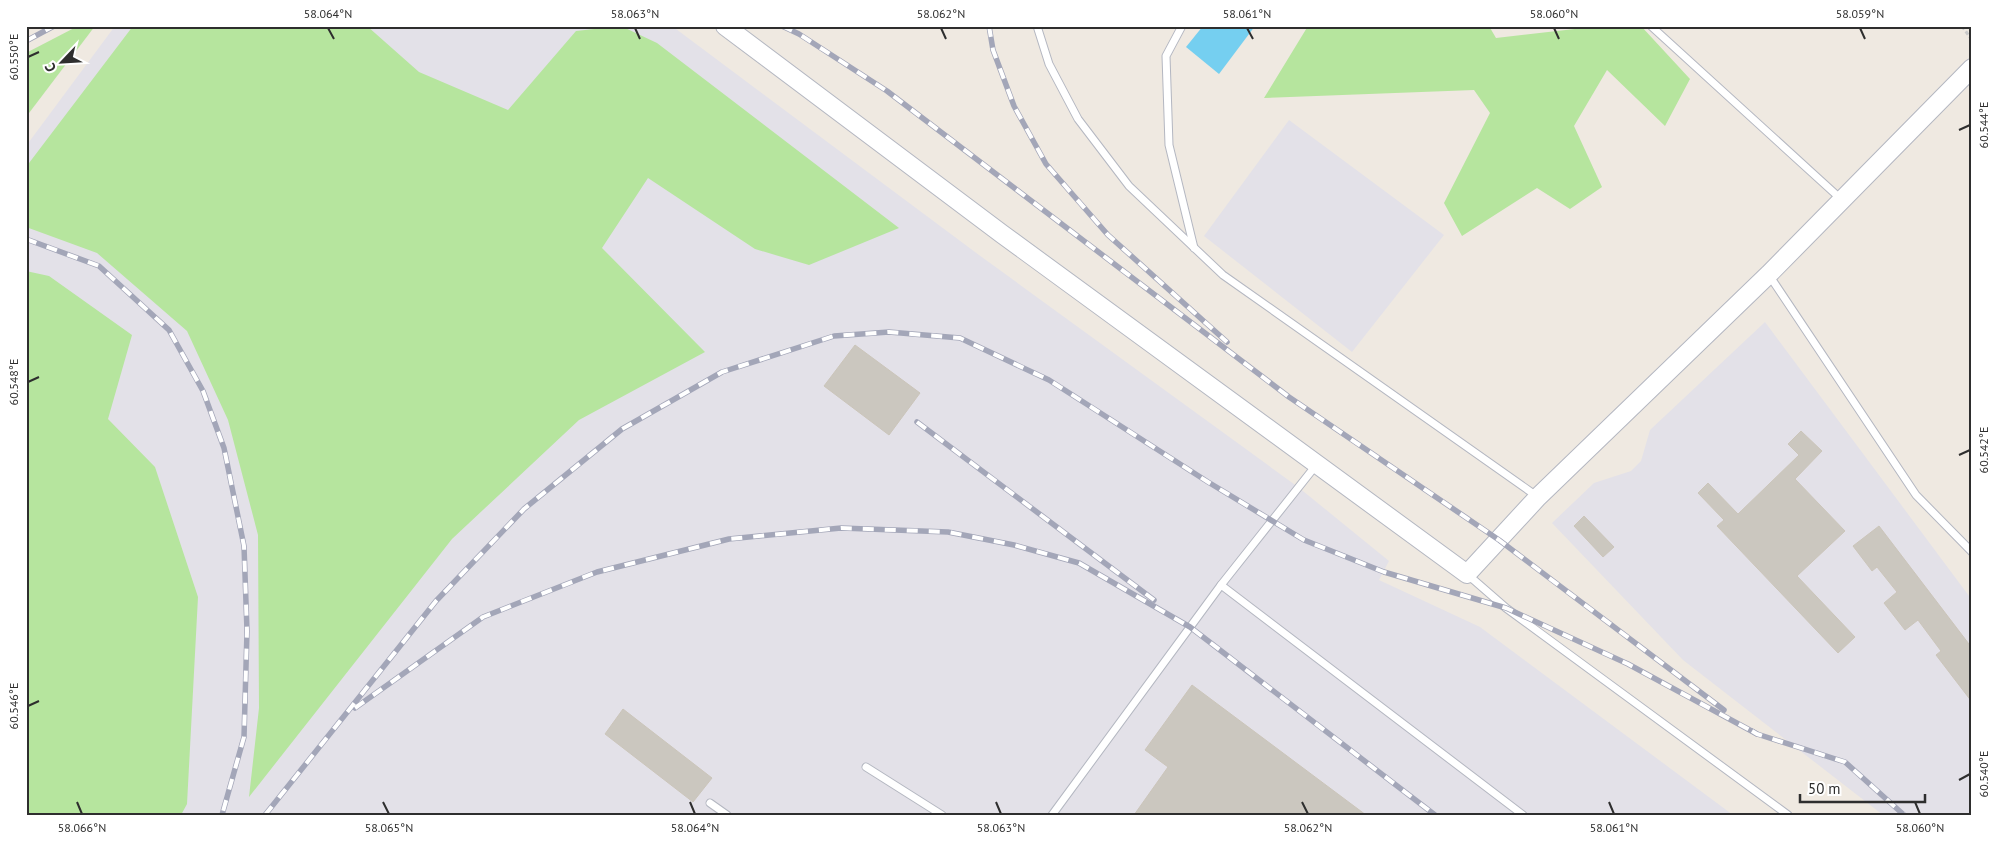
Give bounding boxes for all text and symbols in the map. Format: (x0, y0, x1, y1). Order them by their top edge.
text: 58.064°N (304, 6, 352, 21)
text: 58.063°N (611, 6, 659, 21)
text: 58.062°N (917, 6, 965, 21)
text: 58.061°N (1223, 6, 1271, 21)
text: 58.060°N (1530, 6, 1578, 21)
text: 58.059°N (1836, 6, 1884, 21)
text: 60.550°E (6, 34, 21, 80)
north arrow (38, 38, 88, 88)
text: С (40, 60, 60, 75)
text: 60.544°E (1976, 102, 1991, 148)
text: 60.548°E (6, 359, 21, 405)
text: 60.542°E (1976, 427, 1991, 473)
text: 60.546°E (6, 683, 21, 729)
text: 60.540°E (1976, 751, 1991, 797)
scale bar (1800, 771, 1926, 803)
text: 50 m (1808, 779, 1841, 798)
text: 58.066°N (58, 820, 106, 835)
text: 58.065°N (365, 820, 413, 835)
text: 58.064°N (671, 820, 719, 835)
text: 58.063°N (977, 820, 1025, 835)
text: 58.062°N (1284, 820, 1332, 835)
text: 58.061°N (1590, 820, 1638, 835)
text: 58.060°N (1896, 820, 1944, 835)

